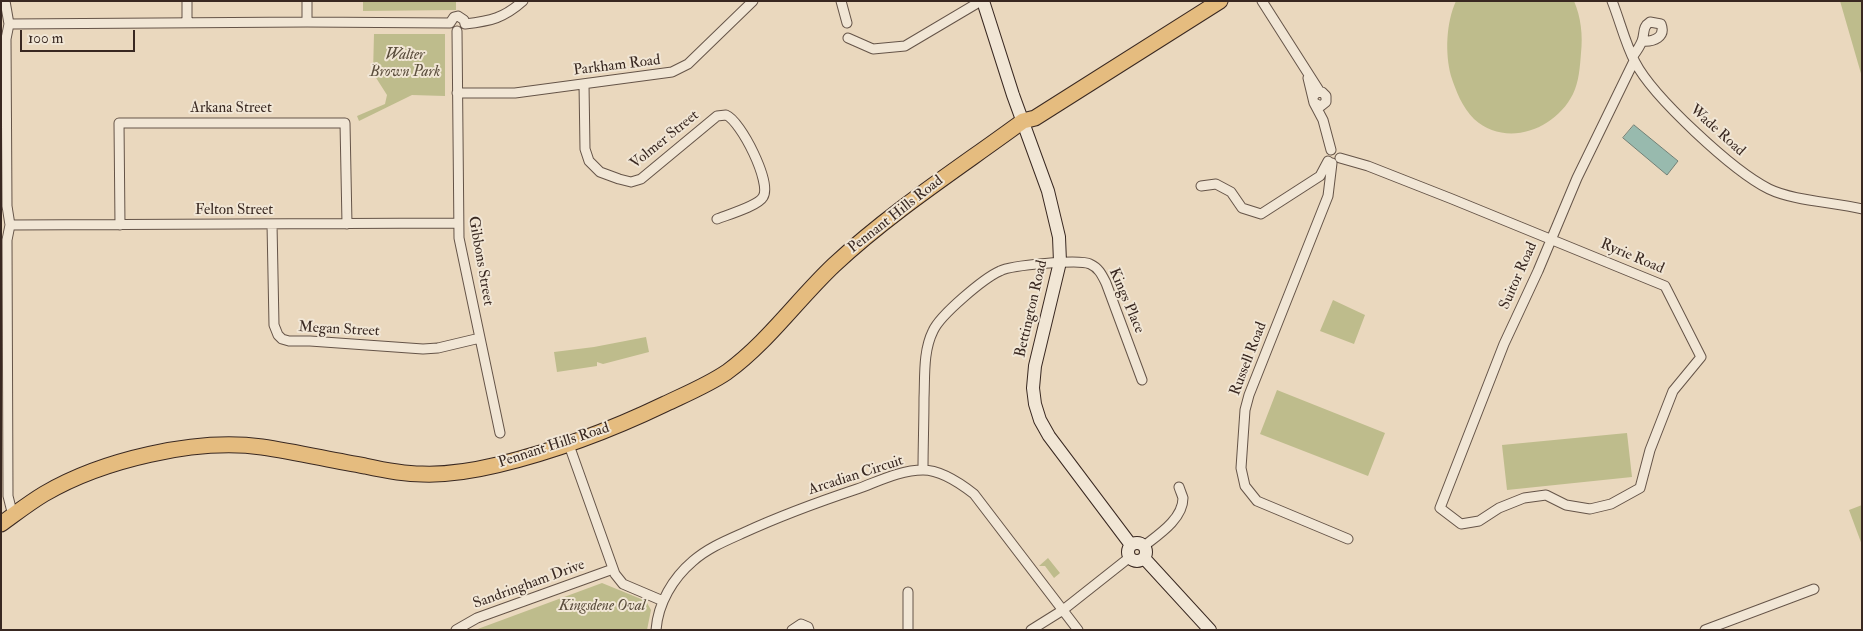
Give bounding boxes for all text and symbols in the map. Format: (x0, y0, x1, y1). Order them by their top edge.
scale bar (22, 20, 138, 52)
text: 100 m (28, 29, 63, 48)
park label: Walter Brown Park (370, 47, 440, 82)
street label: Parkham Road (573, 52, 661, 80)
street label: Arkana Street (190, 100, 272, 118)
street label: Wade Road (1686, 101, 1748, 161)
street label: Volmer Street (627, 107, 703, 173)
street label: Pennant Hills Road (845, 172, 947, 258)
street label: Felton Street (195, 202, 273, 220)
street label: Gibbons Street (463, 215, 497, 307)
street label: Ryrie Road (1598, 236, 1666, 278)
street label: Suitor Road (1496, 239, 1542, 313)
street label: Bettington Road (1012, 259, 1052, 359)
street label: Kings Place (1104, 266, 1148, 336)
street label: Megan Street (298, 319, 380, 341)
street label: Russell Road (1227, 320, 1271, 398)
street label: Pennant Hills Road (496, 420, 612, 472)
street label: Arcadian Circuit (806, 452, 906, 500)
street label: Sandringham Drive (471, 556, 587, 614)
park label: Kingsdene Oval (559, 598, 645, 616)

